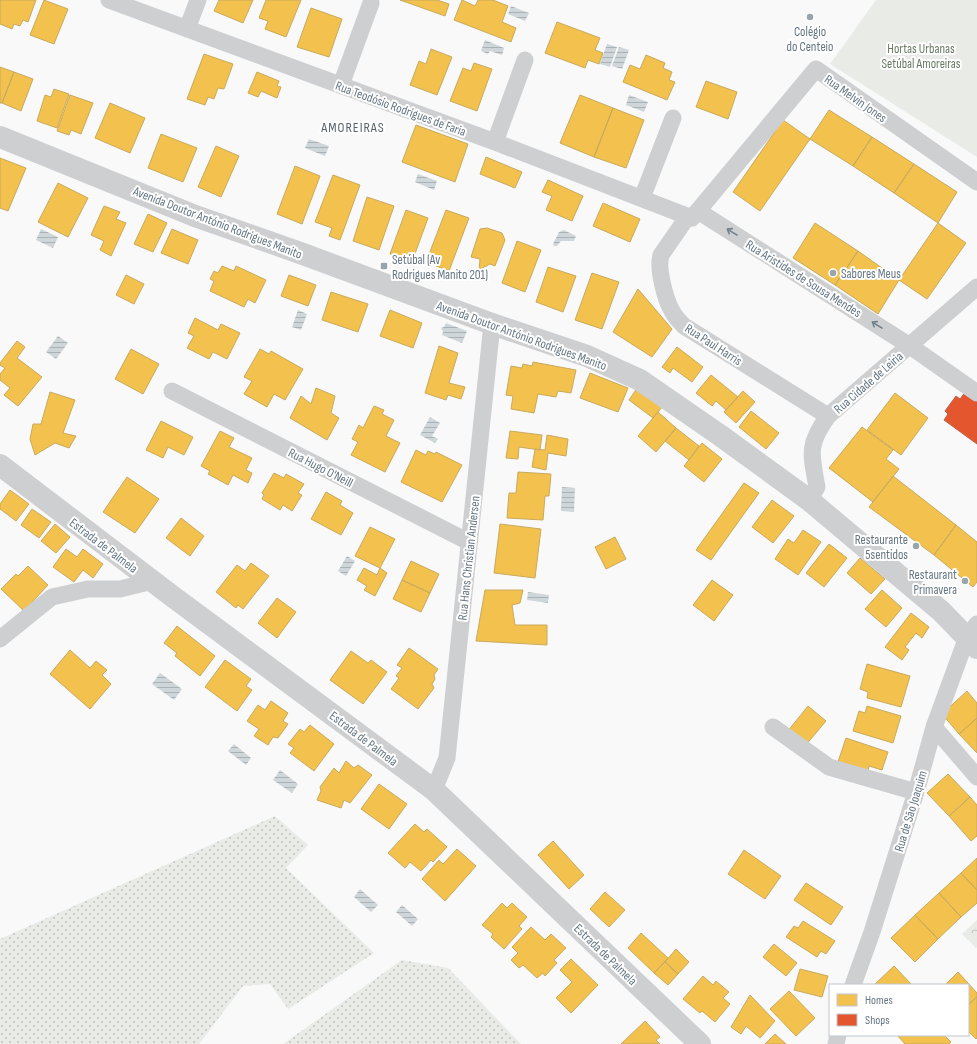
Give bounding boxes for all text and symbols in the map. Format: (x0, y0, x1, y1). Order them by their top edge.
marker: Colégio do Centeio (805, 12, 815, 22)
place label: Colégio do Centeio (787, 24, 833, 55)
park label: Hortas Urbanas Setúbal Amoreiras (882, 41, 961, 72)
street label: Rua Melvin Jones (821, 71, 890, 126)
street label: Rua Teodósio Rodrigues de Faria (333, 78, 468, 140)
district label: AMOREIRAS (320, 119, 385, 136)
street label: Avenida Doutor António Rodrigues Manito (130, 183, 304, 263)
one-way arrow (726, 228, 738, 236)
street label: Rua Aristides de Sousa Mendes (743, 237, 865, 321)
place label: Setúbal (Av Rodrigues Manito 201) (392, 252, 488, 283)
marker: Setúbal (Av Rodrigues Manito 201) (379, 261, 389, 271)
place label: Sabores Meus (841, 266, 901, 282)
marker: Sabores Meus (828, 268, 838, 278)
street label: Avenida Doutor António Rodrigues Manito (433, 297, 609, 374)
street label: Rua Paul Harris (682, 320, 745, 369)
one-way arrow (871, 320, 883, 328)
street label: Rua Cidade de Leiria (831, 348, 907, 417)
street label: Rua Hugo O'Neill (285, 445, 356, 491)
street label: Rua Hans Christian Andersen (454, 495, 483, 621)
street label: Estrada de Palmela (66, 515, 141, 577)
place label: Restaurante 5sentidos (855, 532, 908, 563)
marker: Restaurante 5sentidos (911, 541, 921, 551)
place label: Restaurant Primavera (909, 567, 957, 598)
marker: Restaurant Primavera (960, 576, 970, 586)
street label: Estrada de Palmela (326, 708, 401, 770)
street label: Rua de São Joaquim (891, 769, 931, 854)
street label: Estrada de Palmela (570, 921, 640, 989)
legend (829, 984, 969, 1036)
text: Homes (865, 993, 893, 1008)
text: Shops (865, 1013, 890, 1028)

